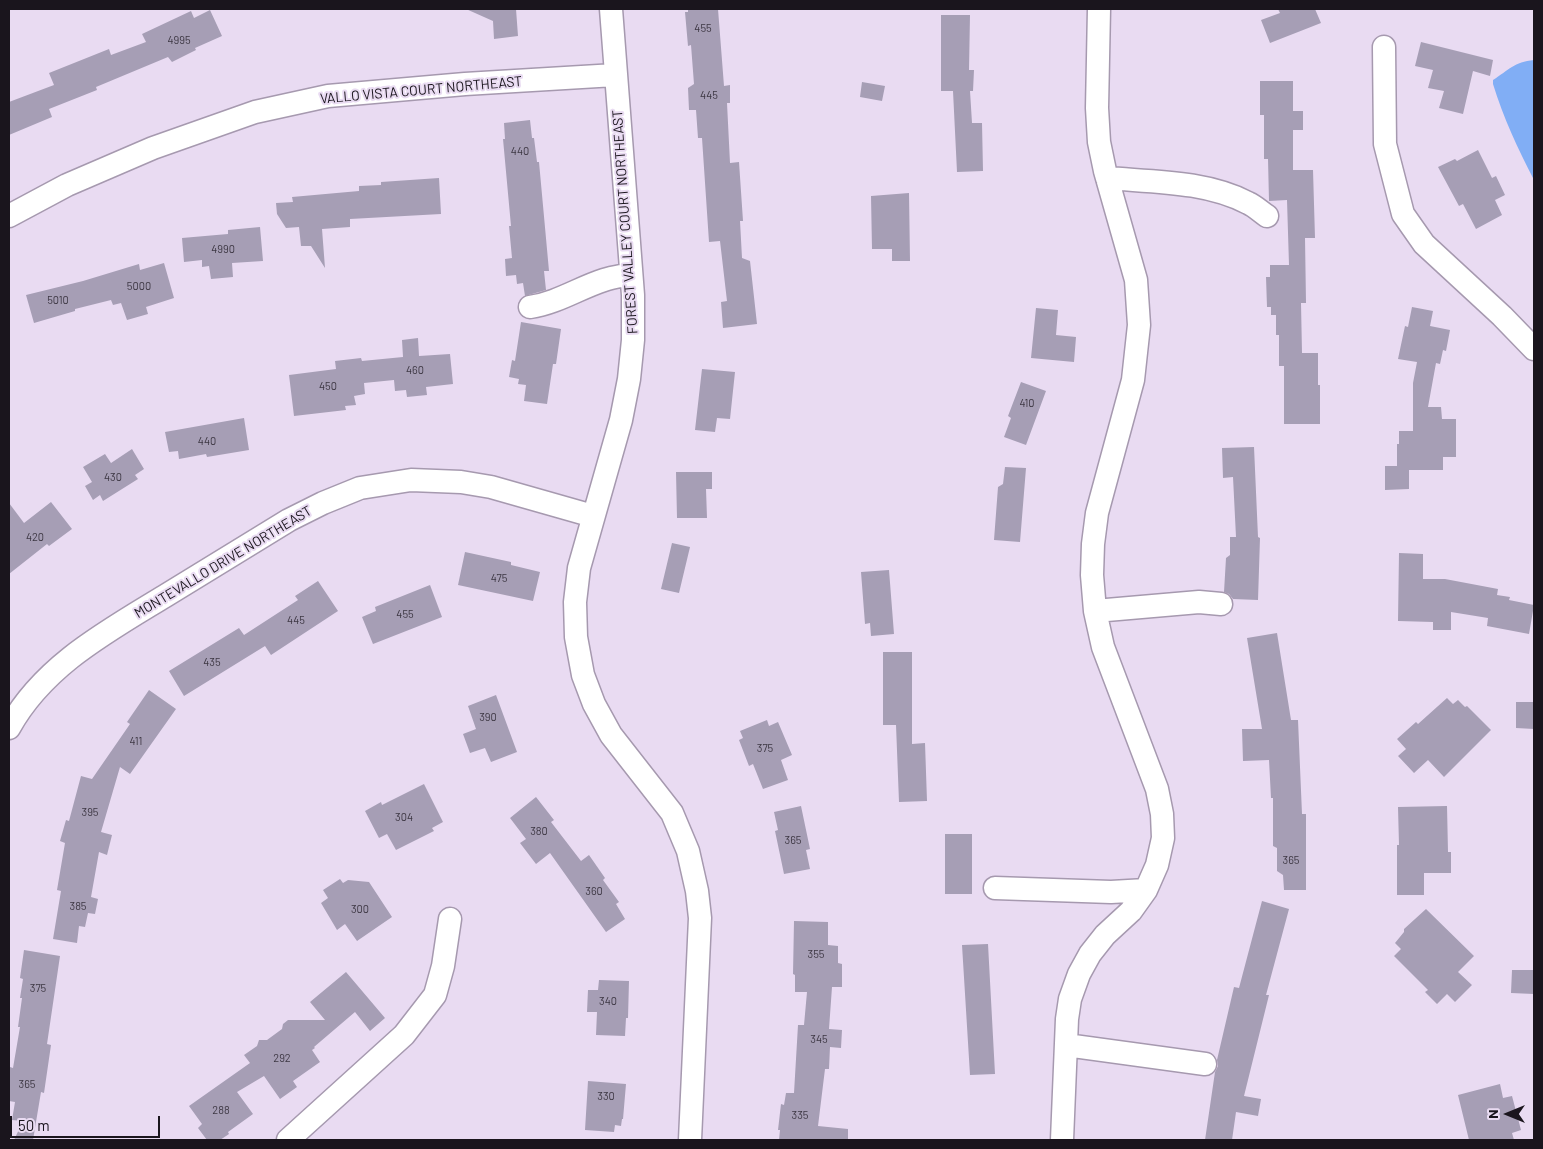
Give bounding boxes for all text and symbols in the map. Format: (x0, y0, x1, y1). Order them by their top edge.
house number: 455 (694, 21, 712, 35)
house number: 4995 (167, 33, 191, 47)
street label: VALLO VISTA COURT NORTHEAST (319, 73, 523, 107)
house number: 445 (700, 88, 718, 102)
street label: FOREST VALLEY COURT NORTHEAST (609, 109, 641, 335)
house number: 440 (511, 144, 529, 158)
house number: 4990 (211, 242, 235, 256)
house number: 5000 (127, 279, 151, 293)
house number: 5010 (47, 293, 69, 307)
house number: 460 (406, 363, 424, 377)
house number: 450 (319, 379, 337, 393)
house number: 410 (1019, 396, 1035, 410)
house number: 440 (198, 434, 216, 448)
house number: 430 (104, 470, 122, 484)
street label: MONTEVALLO DRIVE NORTHEAST (131, 502, 315, 622)
house number: 420 (26, 530, 44, 544)
house number: 475 (491, 571, 507, 585)
house number: 455 (396, 607, 414, 621)
house number: 445 (287, 613, 305, 627)
house number: 435 (203, 655, 221, 669)
house number: 390 (479, 710, 497, 724)
house number: 411 (130, 734, 142, 748)
house number: 375 (757, 741, 773, 755)
house number: 395 (81, 805, 99, 819)
house number: 304 (395, 810, 413, 824)
house number: 380 (530, 824, 548, 838)
house number: 365 (785, 833, 801, 847)
house number: 365 (1283, 853, 1299, 867)
house number: 360 (585, 884, 603, 898)
house number: 385 (69, 899, 87, 913)
house number: 300 (351, 902, 369, 916)
house number: 355 (808, 947, 824, 961)
house number: 375 (30, 981, 46, 995)
house number: 340 (599, 994, 617, 1008)
house number: 345 (810, 1032, 828, 1046)
house number: 292 (273, 1051, 291, 1065)
house number: 365 (19, 1077, 35, 1091)
house number: 330 (597, 1089, 615, 1103)
north arrow (1483, 1089, 1533, 1139)
house number: 288 (212, 1103, 230, 1117)
scale bar (12, 1106, 162, 1138)
house number: 335 (792, 1108, 808, 1122)
text: N (1484, 1109, 1501, 1119)
text: 50 m (18, 1116, 50, 1134)

